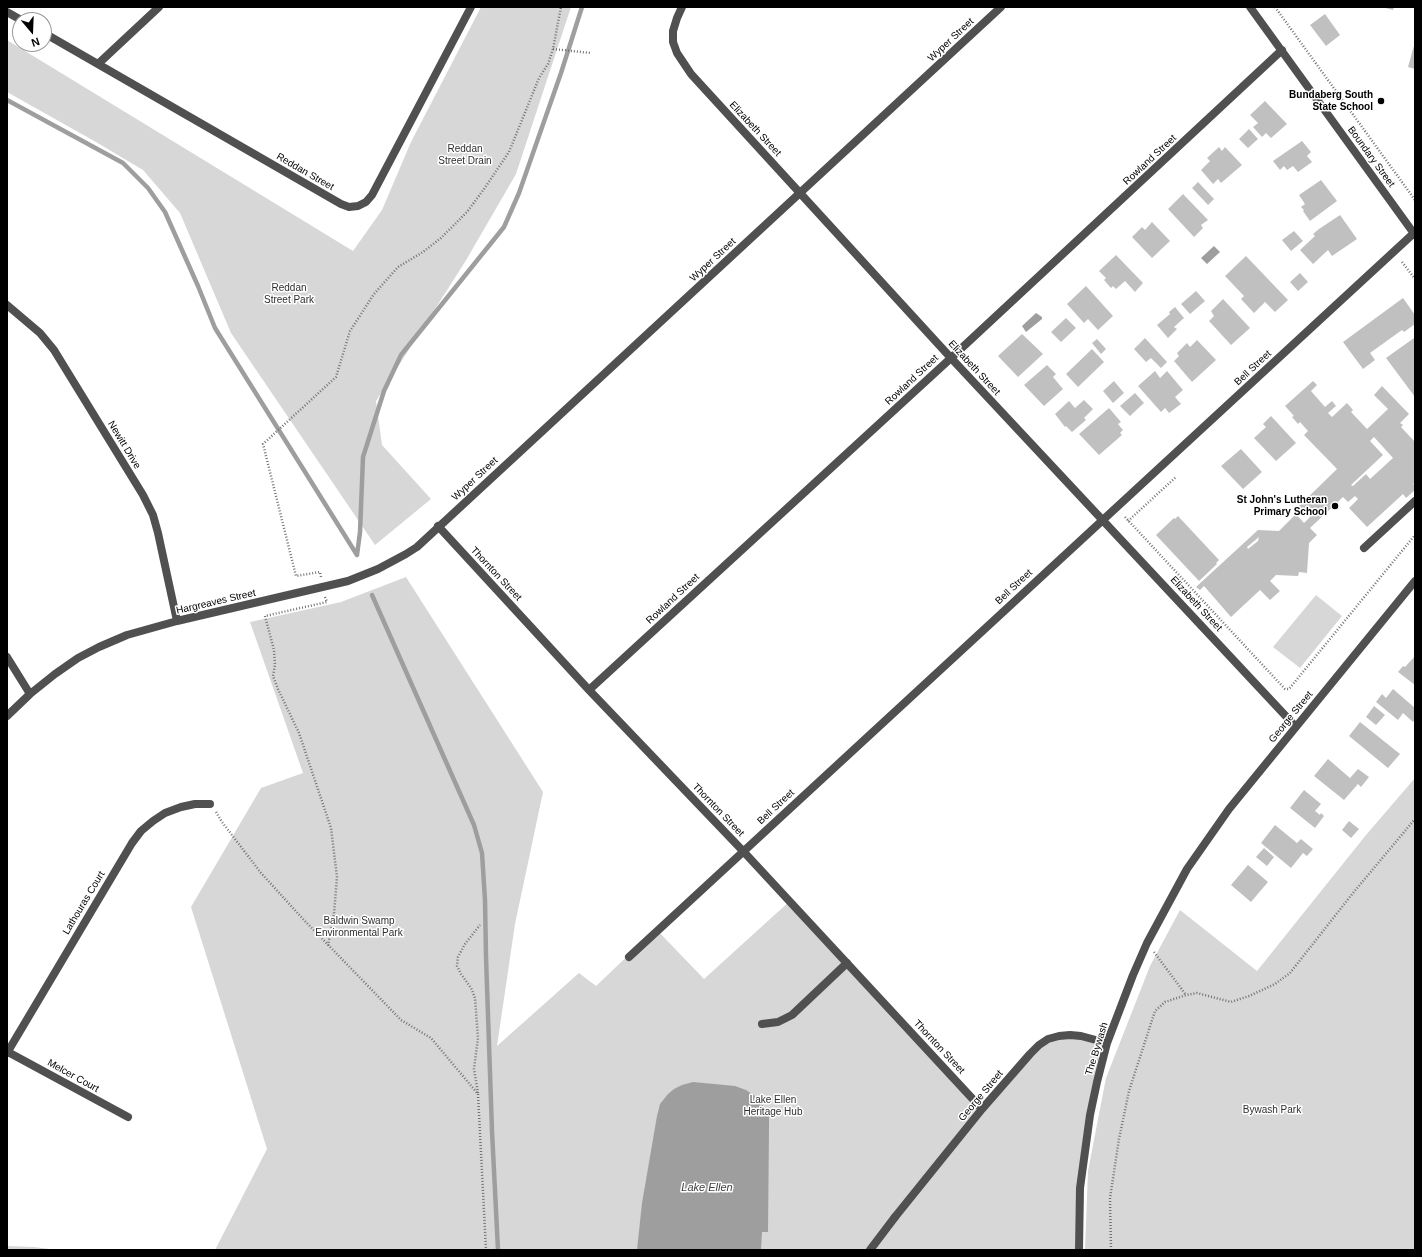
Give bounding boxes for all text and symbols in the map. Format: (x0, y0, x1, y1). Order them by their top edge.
north arrow (12, 12, 52, 52)
street label: Wyper Street (926, 16, 976, 64)
text: N (30, 35, 41, 49)
place label: Bundaberg South State School (1289, 89, 1373, 112)
marker: Bundaberg South State School (1376, 96, 1386, 106)
street label: Elizabeth Street (727, 99, 783, 159)
street label: Boundary Street (1345, 124, 1397, 190)
street label: Rowland Street (1121, 132, 1179, 188)
park label: Reddan Street Drain (438, 143, 492, 166)
street label: Reddan Street (274, 151, 336, 193)
street label: Wyper Street (688, 236, 738, 284)
park label: Reddan Street Park (264, 282, 314, 306)
street label: Elizabeth Street (946, 338, 1002, 398)
street label: Bell Street (1232, 348, 1274, 388)
street label: Rowland Street (883, 352, 941, 408)
street label: Newitt Drive (105, 419, 143, 471)
street label: Wyper Street (450, 455, 500, 503)
place label: St John's Lutheran Primary School (1237, 494, 1327, 518)
marker: St John's Lutheran Primary School (1330, 501, 1340, 511)
street label: Thornton Street (468, 544, 524, 604)
street label: Bell Street (993, 567, 1035, 607)
street label: Rowland Street (644, 571, 702, 627)
street label: Elizabeth Street (1168, 574, 1224, 634)
street label: Hargreaves Street (175, 587, 257, 617)
street label: George Street (1267, 689, 1315, 745)
street label: Thornton Street (690, 781, 746, 839)
street label: Bell Street (755, 787, 797, 827)
street label: Lathouras Court (60, 869, 108, 937)
park label: Baldwin Swamp Environmental Park (315, 915, 403, 938)
street label: Thornton Street (911, 1017, 967, 1077)
street label: The Bywash (1083, 1021, 1111, 1077)
street label: Melcer Court (45, 1057, 101, 1095)
street label: George Street (956, 1068, 1006, 1124)
park label: Lake Ellen Heritage Hub (744, 1094, 802, 1118)
park label: Bywash Park (1243, 1104, 1301, 1116)
water label: Lake Ellen (681, 1181, 733, 1195)

